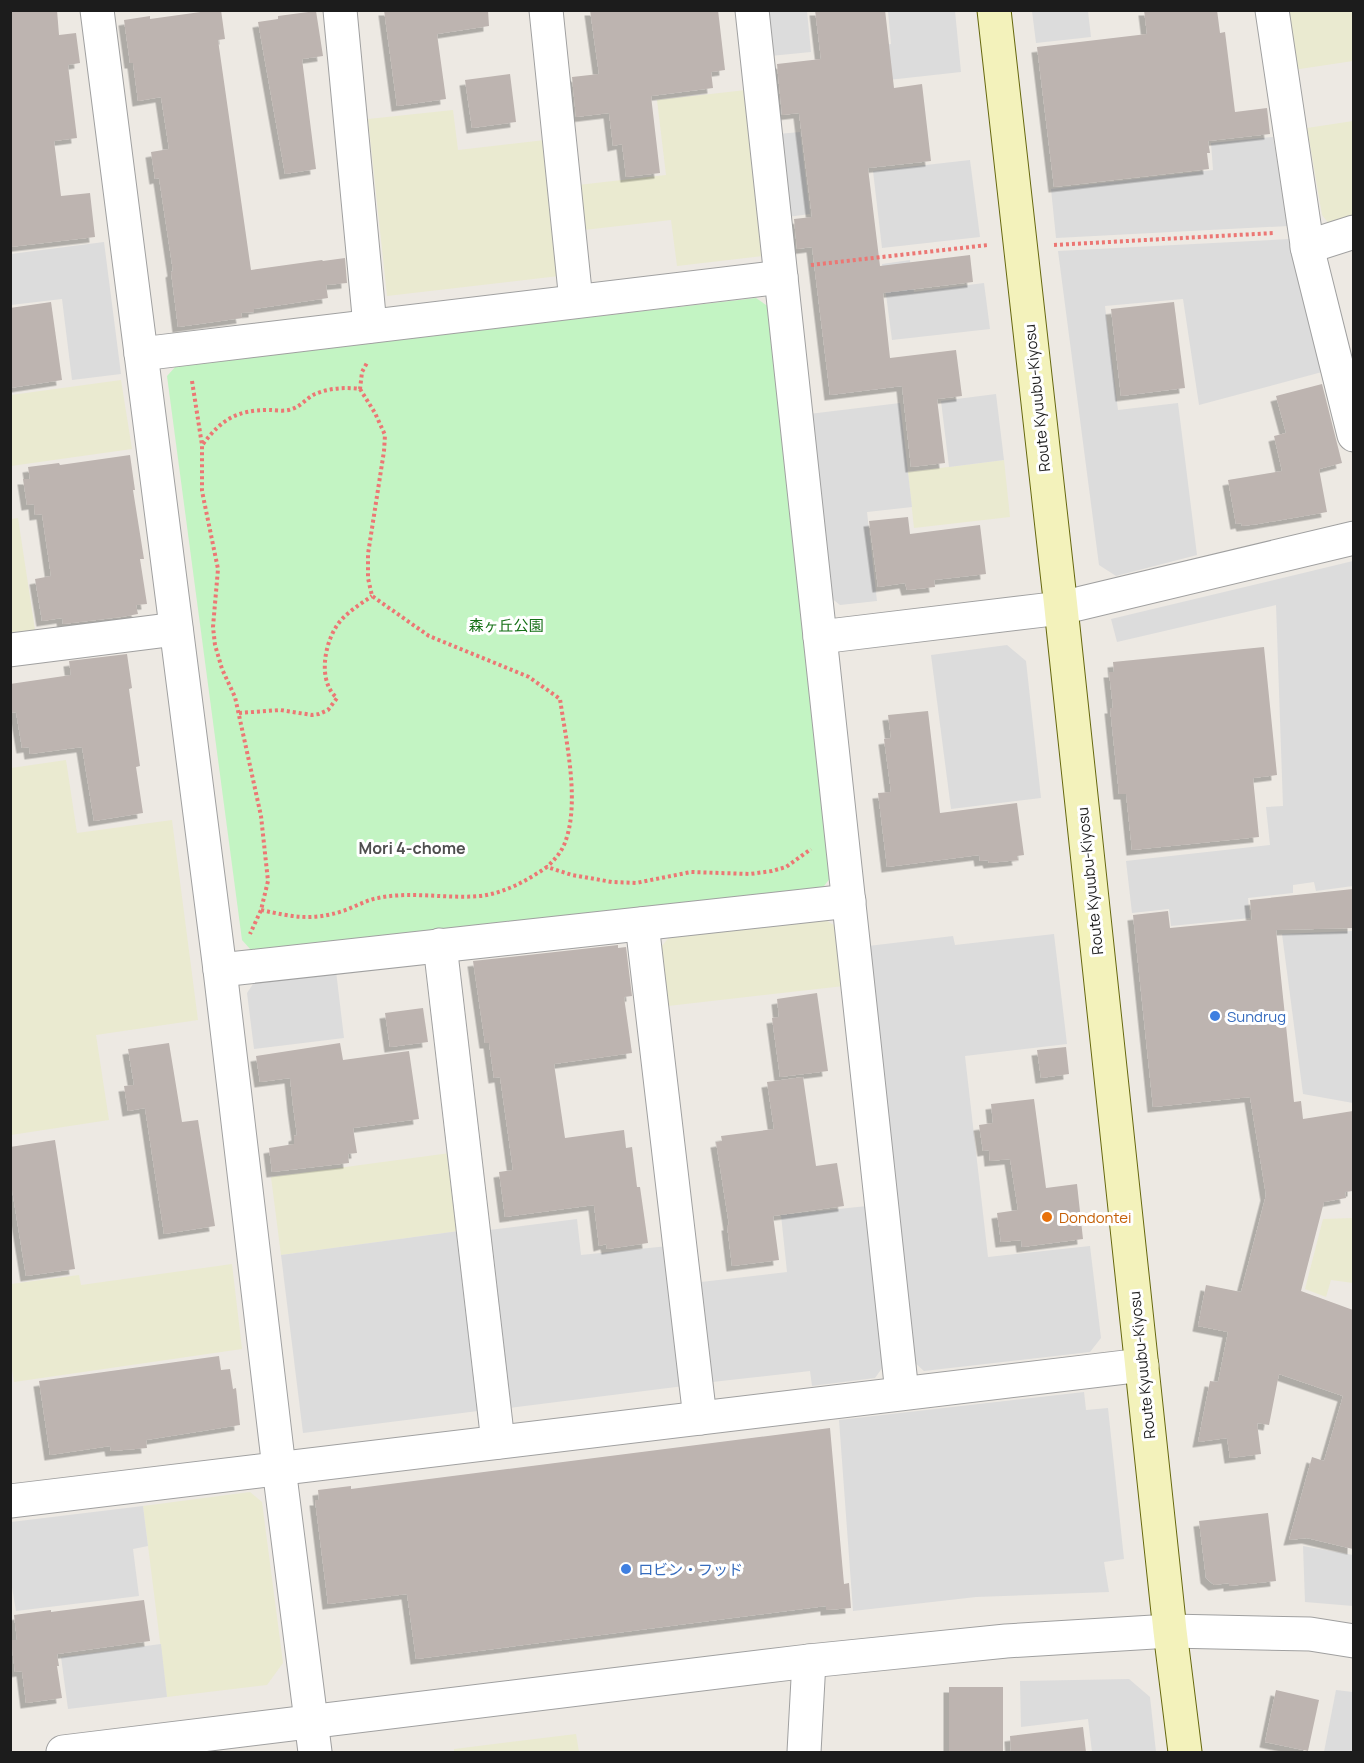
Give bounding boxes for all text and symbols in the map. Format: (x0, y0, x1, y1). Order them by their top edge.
street label: Route Kyuubu-Kiyosu (1019, 323, 1055, 473)
park label: 森ヶ丘公園 (468, 615, 544, 636)
street label: Route Kyuubu-Kiyosu (1072, 806, 1108, 956)
district label: Mori 4-chome (358, 837, 466, 859)
place label: Sundrug (1227, 1006, 1286, 1027)
marker: Sundrug (1208, 1009, 1222, 1023)
place label: Dondontei (1059, 1207, 1131, 1228)
marker: Dondontei (1040, 1210, 1054, 1224)
street label: Route Kyuubu-Kiyosu (1124, 1290, 1160, 1440)
place label: ロビン・フッド (638, 1559, 743, 1580)
marker: ロビン・フッド (619, 1562, 633, 1576)

